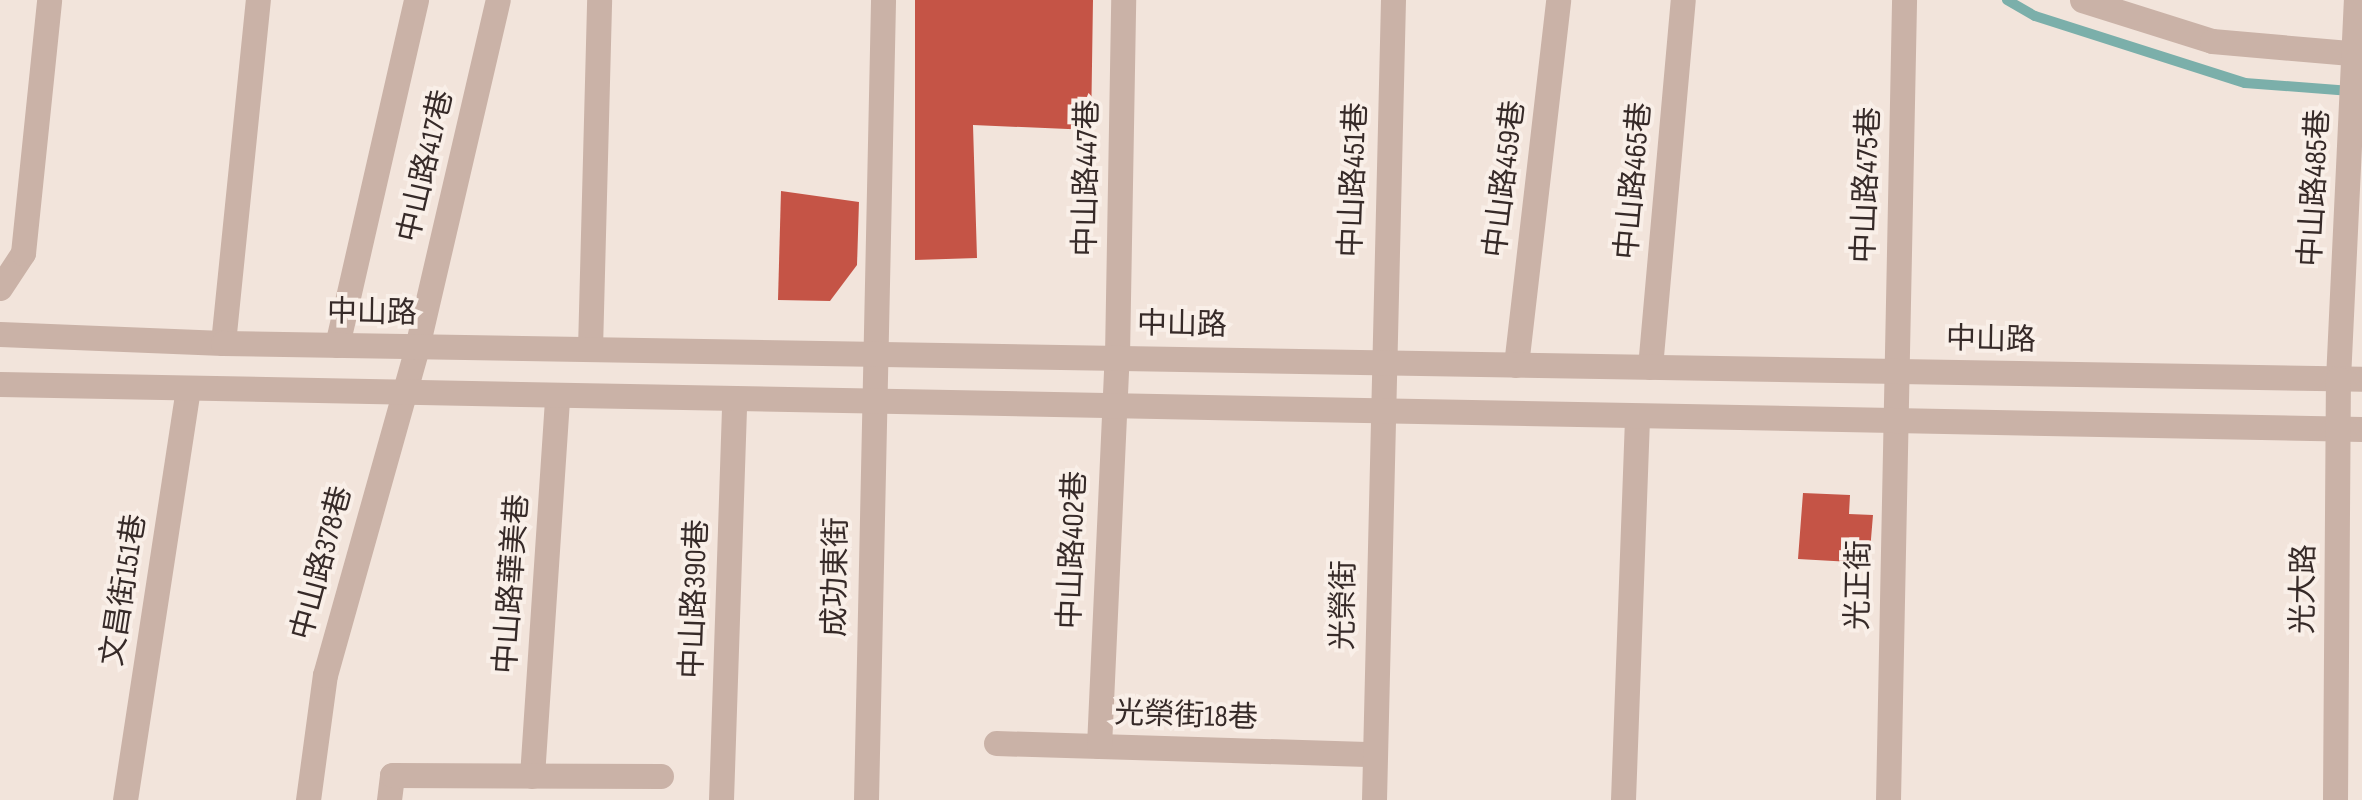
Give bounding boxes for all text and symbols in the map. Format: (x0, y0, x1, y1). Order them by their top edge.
street label: 中山路417巷 (391, 86, 461, 246)
street label: 中山路459巷 (1478, 98, 1532, 260)
street label: 中山路447巷 (1068, 99, 1106, 257)
street label: 中山路465巷 (1609, 101, 1659, 261)
street label: 中山路451巷 (1333, 102, 1375, 258)
street label: 中山路475巷 (1846, 106, 1888, 264)
street label: 中山路485巷 (2293, 108, 2337, 268)
street label: 中山路 (327, 294, 417, 332)
street label: 中山路 (1137, 306, 1227, 344)
street label: 中山路 (1946, 321, 2036, 359)
street label: 中山路402巷 (1052, 470, 1094, 630)
street label: 中山路378巷 (284, 482, 360, 644)
street label: 中山路華美巷 (488, 493, 536, 675)
street label: 文昌街151巷 (94, 512, 154, 668)
street label: 成功東街 (817, 517, 855, 637)
street label: 中山路390巷 (674, 519, 716, 679)
street label: 光正街 (1840, 540, 1878, 630)
street label: 光大路 (2285, 544, 2323, 634)
street label: 光榮街 (1325, 560, 1363, 650)
street label: 光榮街18巷 (1114, 696, 1258, 736)

